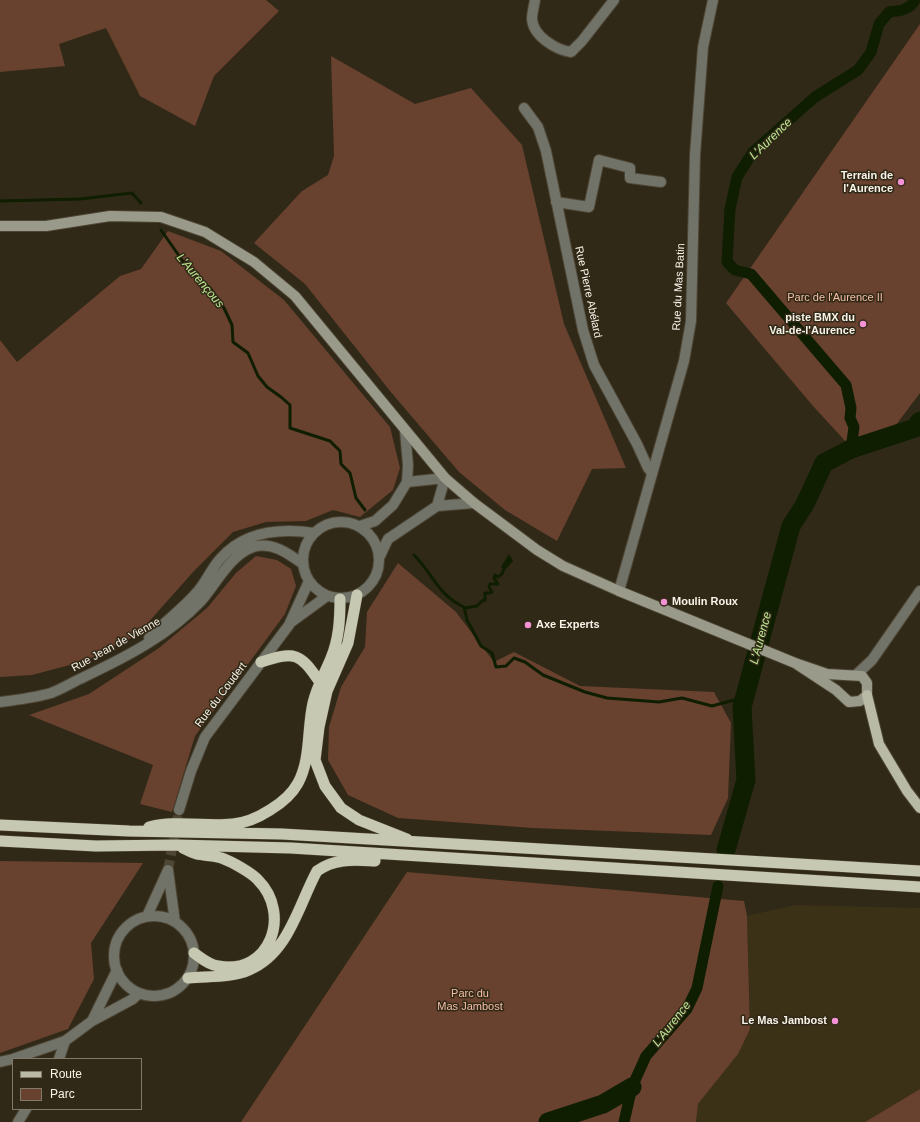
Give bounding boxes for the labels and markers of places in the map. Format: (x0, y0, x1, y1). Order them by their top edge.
place label: Terrain de l'Aurence (841, 169, 893, 195)
marker: Terrain de l'Aurence (896, 177, 906, 187)
place label: piste BMX du Val-de-l'Aurence (769, 311, 855, 337)
marker: piste BMX du Val-de-l'Aurence (858, 319, 868, 329)
place label: Moulin Roux (672, 595, 738, 609)
marker: Moulin Roux (659, 597, 669, 607)
place label: Axe Experts (536, 618, 600, 632)
marker: Axe Experts (523, 620, 533, 630)
place label: Le Mas Jambost (741, 1014, 827, 1028)
marker: Le Mas Jambost (830, 1016, 840, 1026)

